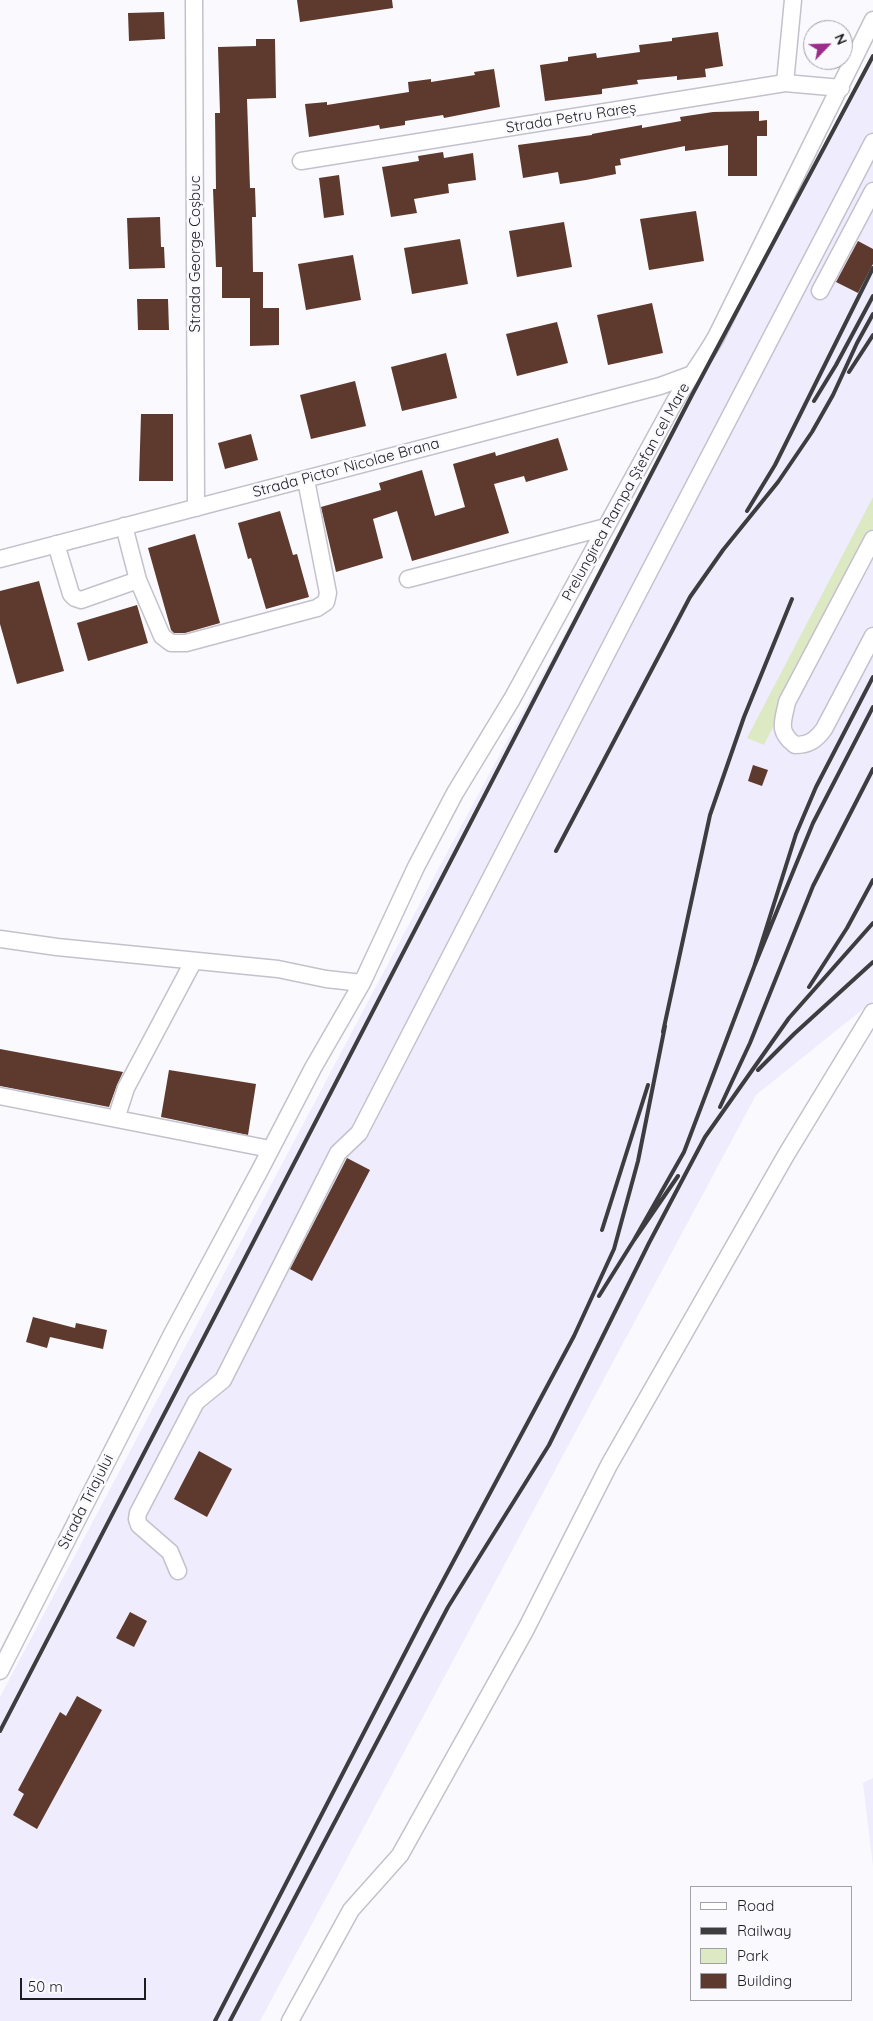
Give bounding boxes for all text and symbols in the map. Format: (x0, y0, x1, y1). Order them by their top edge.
north arrow (803, 20, 853, 70)
text: N (830, 31, 851, 48)
street label: Strada Petru Rareș (505, 99, 637, 137)
street label: Strada George Coșbuc (186, 176, 204, 332)
street label: Prelungirea Rampa Ștefan cel Mare (558, 380, 694, 604)
street label: Strada Pictor Nicolae Brana (251, 434, 441, 502)
street label: Strada Triajului (54, 1451, 118, 1553)
legend (690, 1886, 853, 2001)
text: Road (737, 1896, 774, 1915)
text: Railway (737, 1921, 792, 1940)
text: Park (737, 1946, 769, 1965)
scale bar (22, 1968, 149, 2000)
text: Building (737, 1971, 792, 1990)
text: 50 m (28, 1977, 63, 1996)

